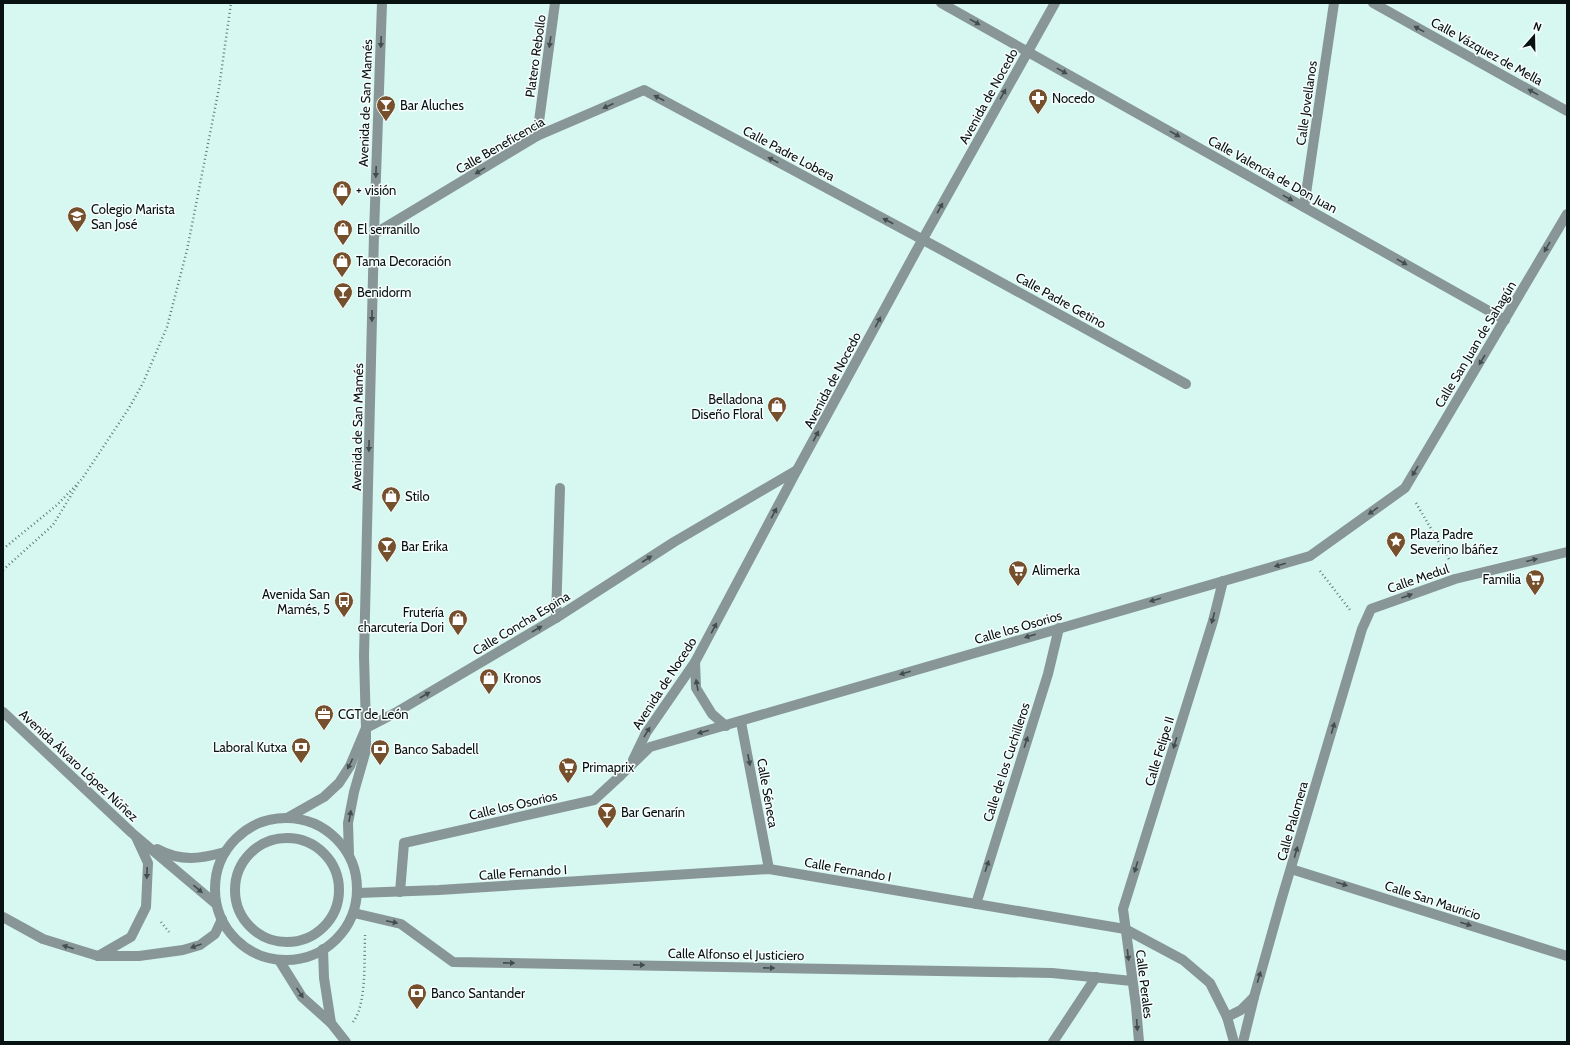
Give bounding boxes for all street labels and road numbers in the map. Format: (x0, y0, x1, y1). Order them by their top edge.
street label: Platero Rebollo (521, 14, 549, 98)
street label: Calle Vázquez de Mella (1428, 14, 1546, 89)
street label: Avenida de San Mamés (355, 38, 375, 167)
street label: Avenida de Nocedo (955, 45, 1021, 147)
street label: Calle Jovellanos (1292, 59, 1320, 146)
street label: Calle Beneficencia (453, 113, 548, 177)
street label: Calle Padre Lobera (740, 122, 838, 184)
street label: Calle Valencia de Don Juan (1206, 132, 1340, 216)
street label: Calle Padre Getino (1013, 269, 1109, 331)
street label: Calle San Juan de Sahagún (1431, 278, 1519, 410)
street label: Avenida de Nocedo (800, 329, 864, 431)
street label: Avenida de San Mamés (348, 362, 366, 491)
street label: Calle Medul (1385, 560, 1451, 596)
street label: Calle Concha Espina (470, 587, 573, 658)
street label: Calle los Osorios (972, 607, 1064, 647)
street label: Avenida de Nocedo (628, 634, 700, 732)
street label: Calle de los Cuchilleros (979, 700, 1033, 824)
street label: Avenida Álvaro López Núñez (16, 705, 142, 824)
street label: Calle Felipe II (1141, 714, 1177, 788)
street label: Calle Séneca (754, 757, 782, 830)
street label: Calle Palomera (1273, 779, 1311, 863)
street label: Calle los Osorios (467, 787, 559, 823)
street label: Calle Fernando I (803, 853, 893, 885)
street label: Calle Fernando I (478, 861, 568, 883)
street label: Calle San Mauricio (1383, 877, 1483, 923)
street label: Calle Alfonso el Justiciero (668, 945, 804, 963)
street label: Calle Perales (1133, 949, 1157, 1020)

